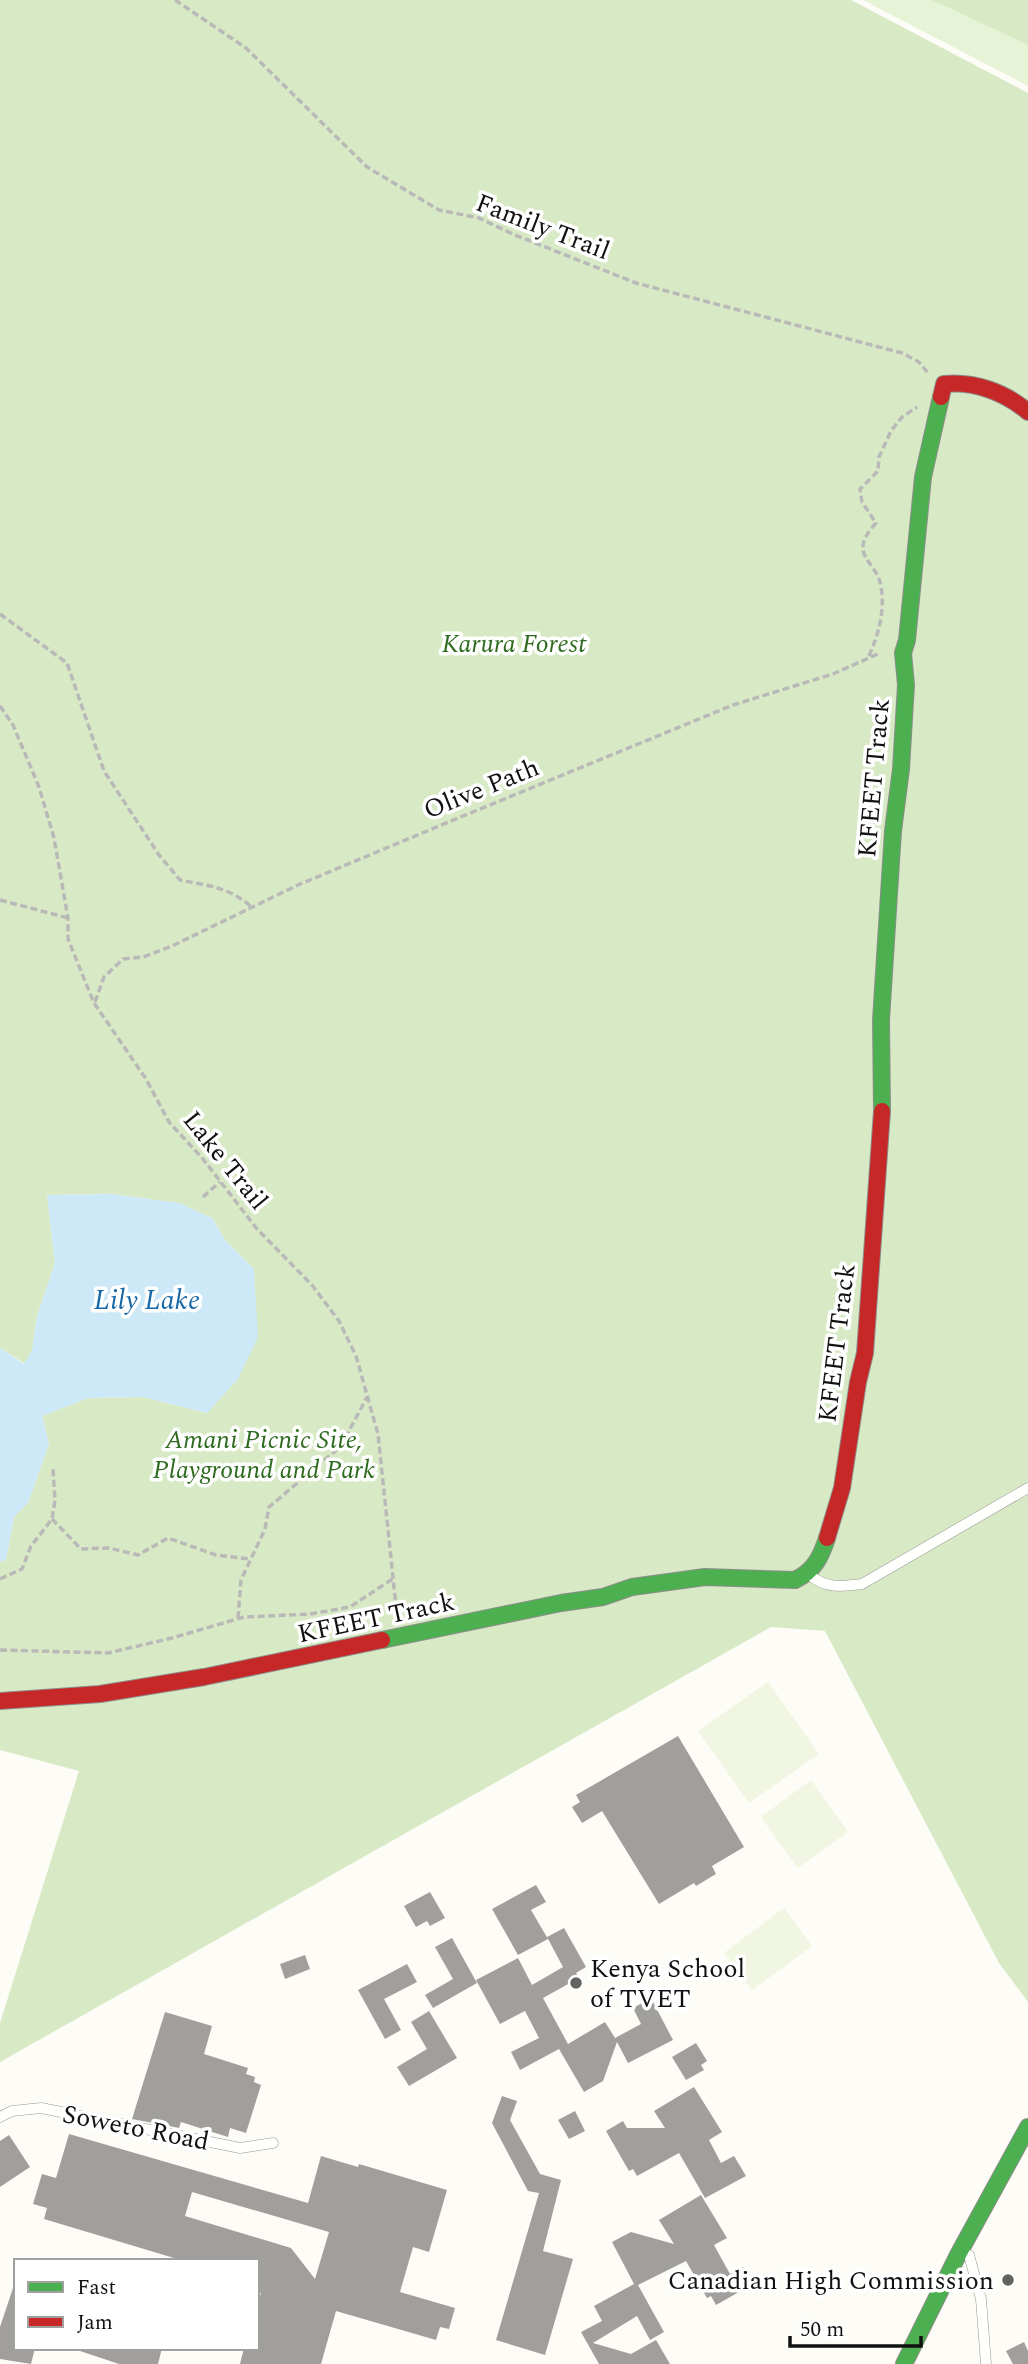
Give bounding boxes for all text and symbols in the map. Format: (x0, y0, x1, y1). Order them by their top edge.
street label: Family Trail (470, 183, 616, 271)
park label: Karura Forest (442, 624, 587, 664)
street label: KFEET Track (847, 697, 901, 859)
street label: Olive Path (418, 748, 545, 830)
street label: Lake Trail (173, 1102, 278, 1219)
street label: KFEET Track (807, 1261, 867, 1425)
water label: Lily Lake (94, 1279, 200, 1322)
park label: Amani Picnic Site, Playground and Park (153, 1420, 375, 1490)
street label: KFEET Track (294, 1582, 458, 1654)
place label: Kenya School of TVET (590, 1949, 745, 2019)
marker: Kenya School of TVET (568, 1975, 584, 1991)
street label: Soweto Road (59, 2094, 213, 2162)
legend (14, 2259, 259, 2350)
place label: Canadian High Commission (668, 2261, 994, 2301)
text: Fast (77, 2272, 116, 2304)
marker: Canadian High Commission (1000, 2272, 1016, 2288)
scale bar (790, 2304, 921, 2348)
text: Jam (77, 2307, 113, 2339)
text: 50 m (800, 2314, 844, 2346)

